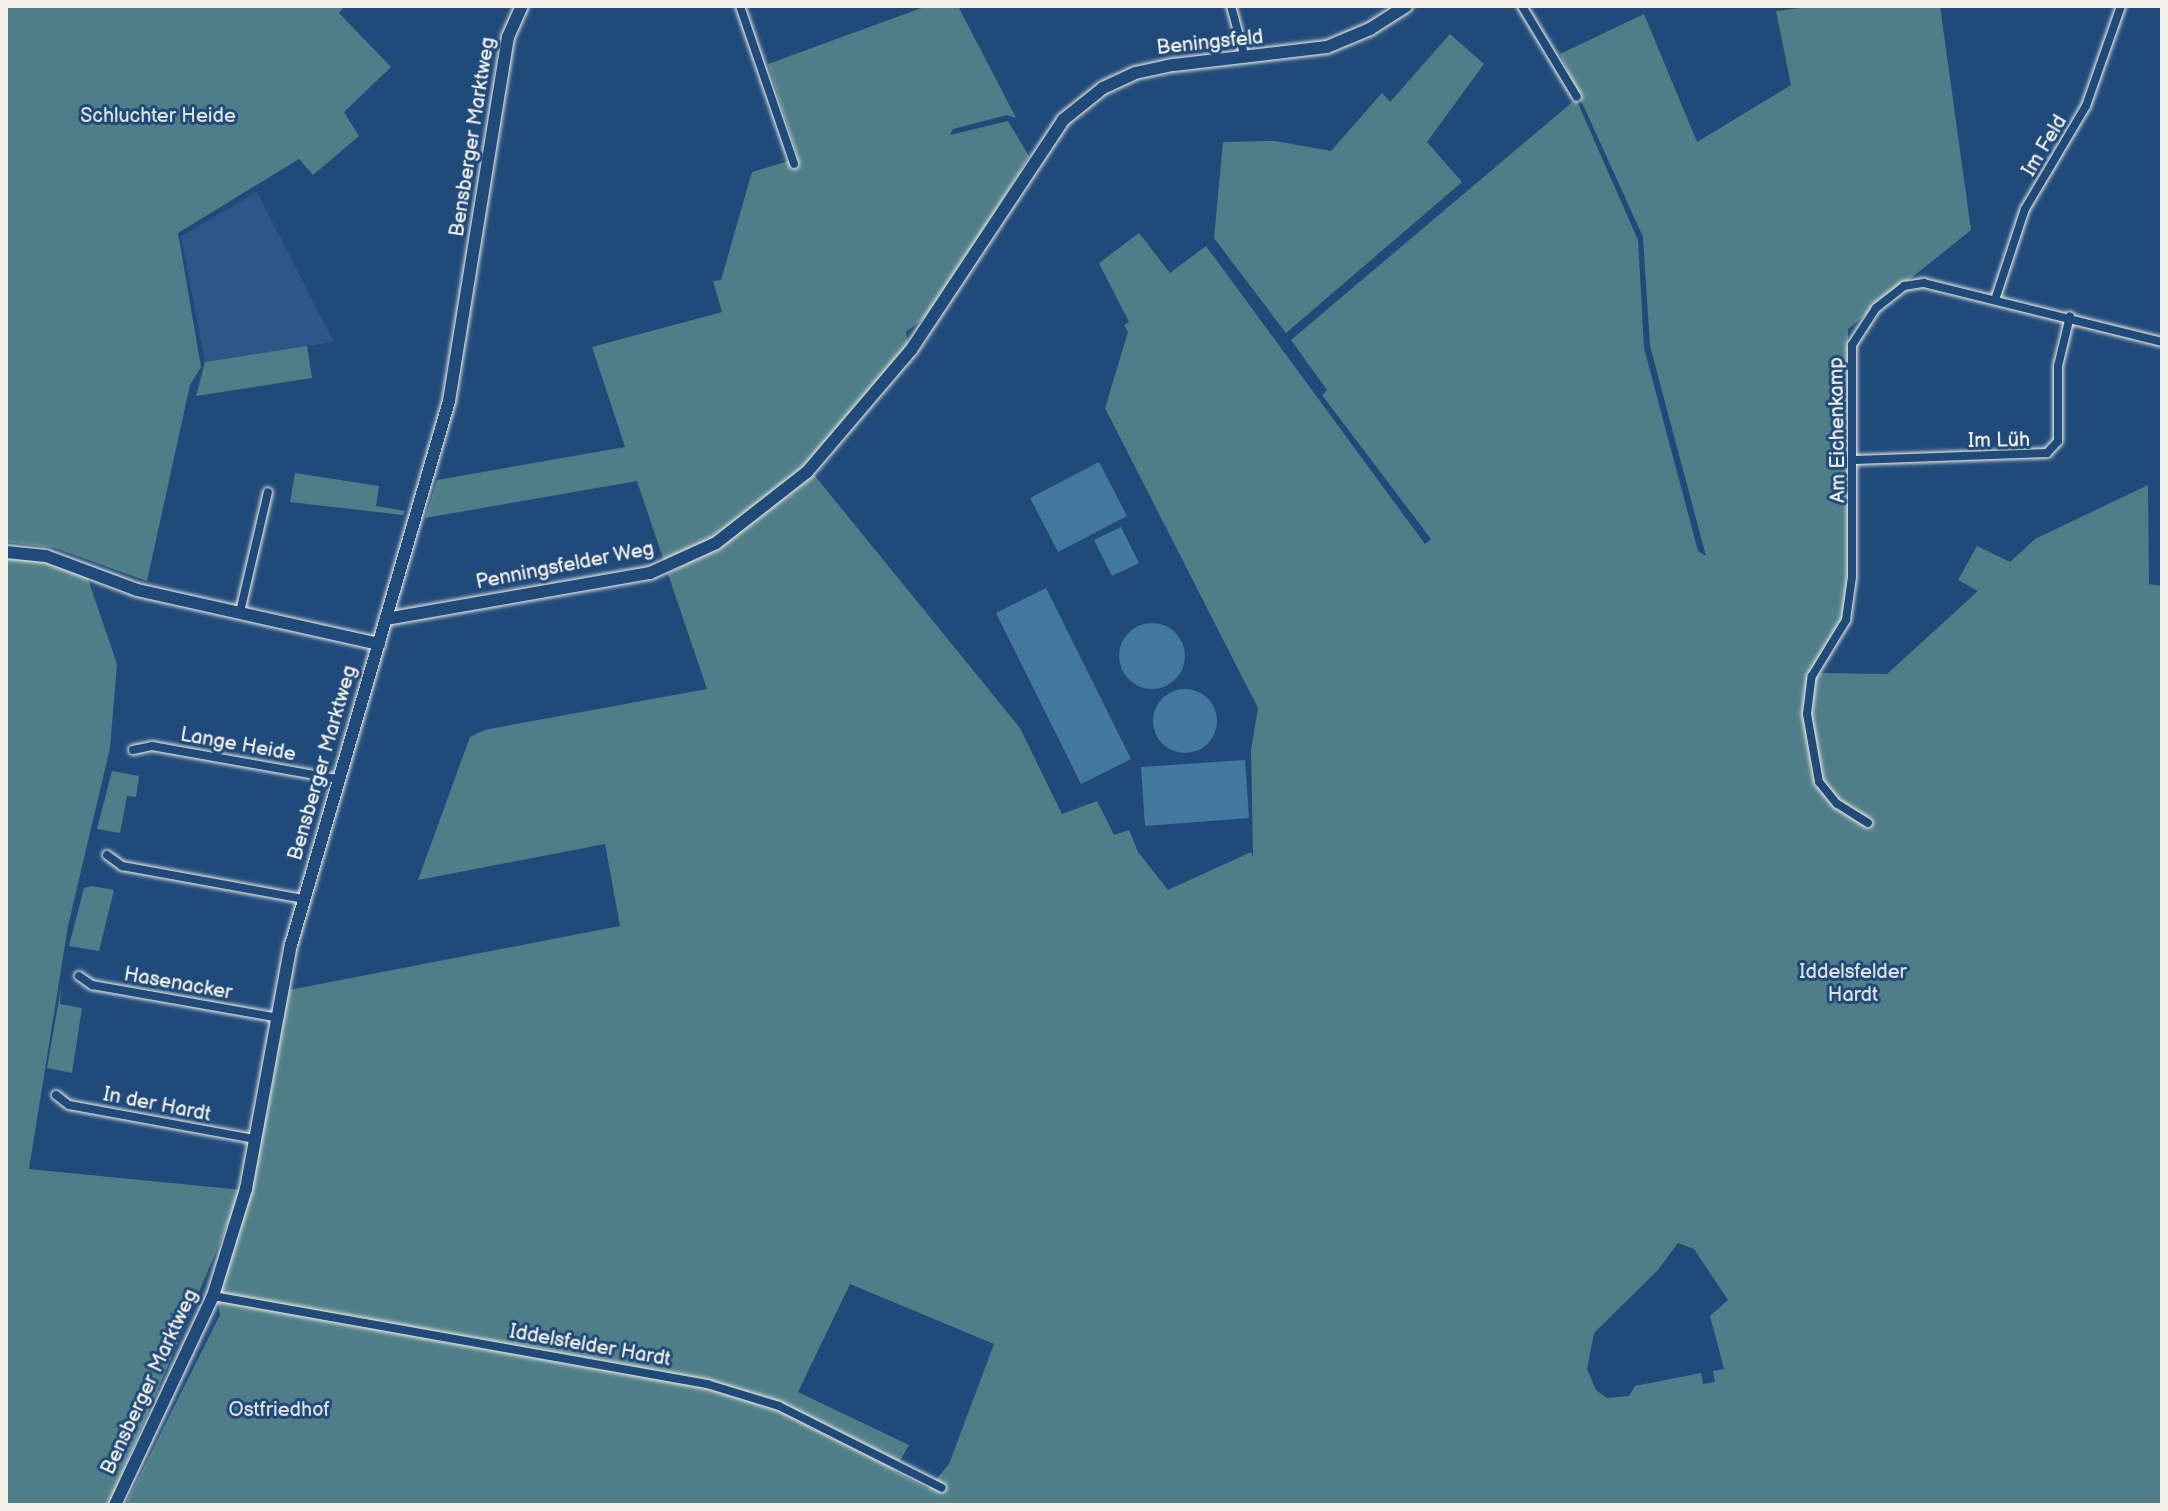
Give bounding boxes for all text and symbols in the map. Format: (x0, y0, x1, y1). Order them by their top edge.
street label: Beningsfeld (1155, 25, 1265, 61)
street label: Bensberger Marktweg (445, 35, 501, 239)
park label: Schluchter Heide (80, 104, 236, 128)
street label: Im Feld (2017, 111, 2073, 181)
street label: Am Eichenkamp (1825, 357, 1851, 503)
street label: Im Lüh (1968, 428, 2030, 454)
street label: Penningsfelder Weg (474, 537, 656, 595)
street label: Bensberger Marktweg (284, 663, 362, 863)
street label: Lange Heide (178, 723, 298, 767)
park label: Iddelsfelder Hardt (1799, 961, 1907, 1008)
street label: Hasenacker (122, 963, 234, 1005)
street label: In der Hardt (101, 1083, 213, 1127)
street label: Bensberger Marktweg (96, 1286, 204, 1478)
street label: Iddelsfelder Hardt (508, 1320, 672, 1372)
park label: Ostfriedhof (228, 1398, 330, 1422)

